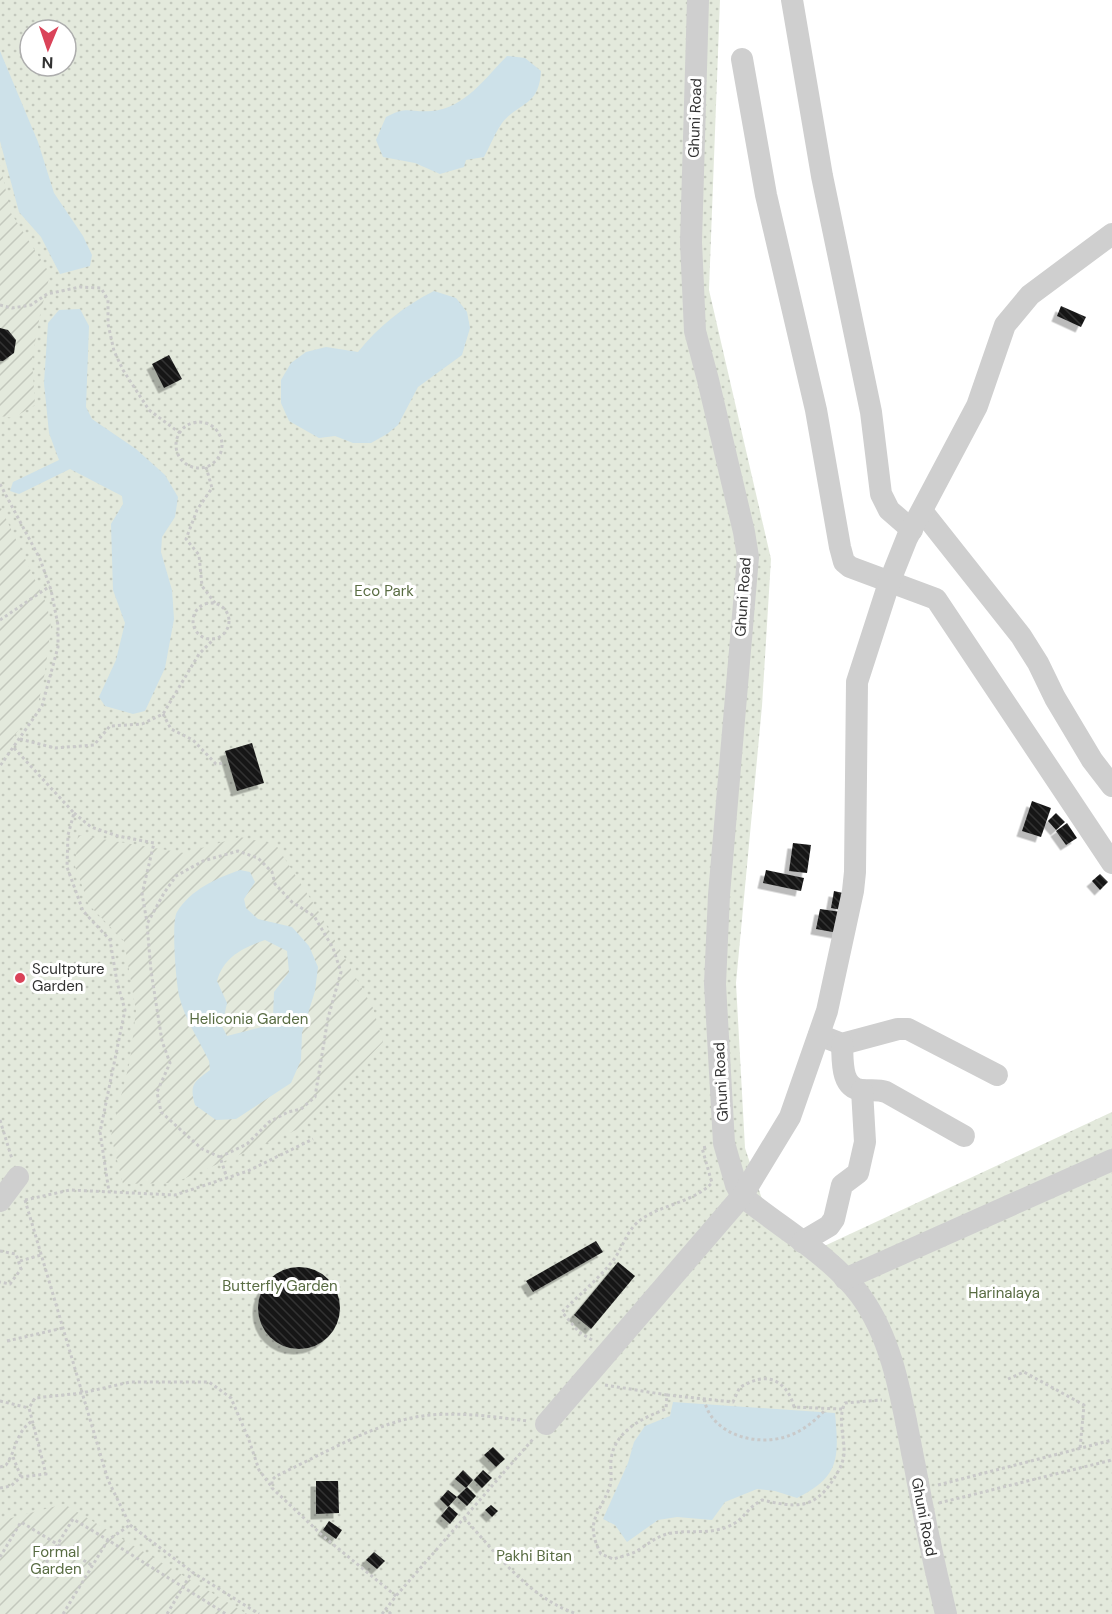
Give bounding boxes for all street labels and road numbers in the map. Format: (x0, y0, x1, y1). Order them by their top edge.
street label: Ghuni Road (684, 78, 706, 158)
street label: Ghuni Road (730, 557, 756, 637)
street label: Ghuni Road (709, 1042, 733, 1122)
street label: Ghuni Road (907, 1476, 941, 1558)

